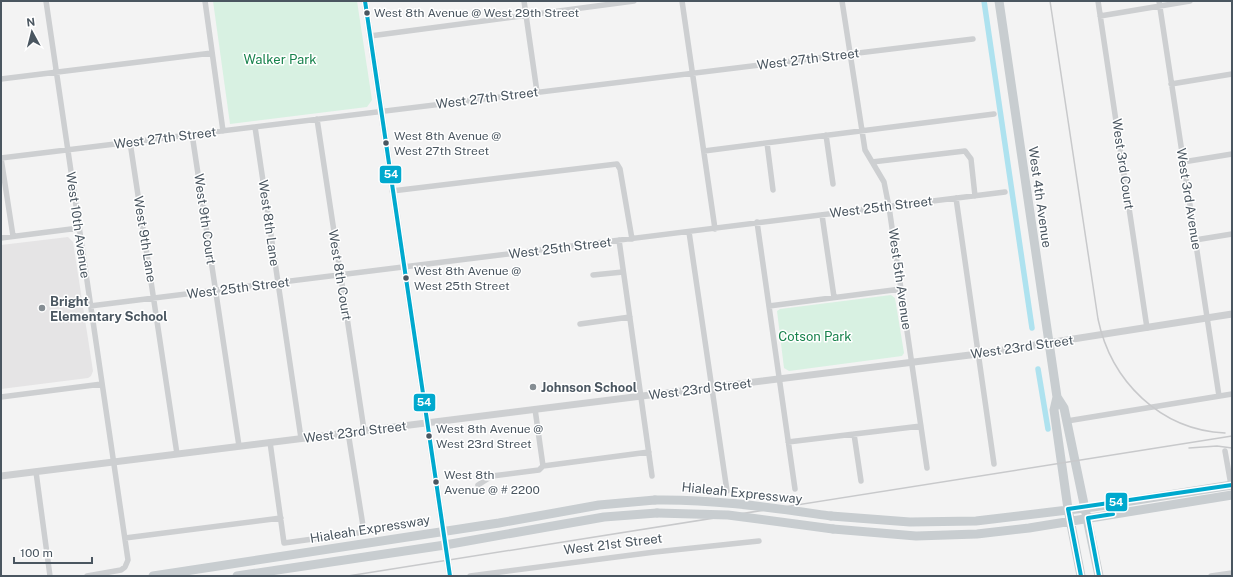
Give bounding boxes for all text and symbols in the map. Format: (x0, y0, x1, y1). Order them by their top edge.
place label: West 8th Avenue @ West 29th Street (374, 6, 580, 20)
marker: West 8th Avenue @ West 29th Street (362, 8, 372, 18)
north arrow (12, 12, 52, 52)
text: N (26, 16, 36, 29)
street label: West 27th Street (756, 45, 860, 73)
park label: Walker Park (243, 52, 317, 67)
street label: West 27th Street (435, 84, 539, 112)
street label: West 3rd Court (1109, 118, 1137, 210)
street label: West 27th Street (113, 124, 217, 152)
place label: West 8th Avenue @ West 27th Street (394, 129, 501, 158)
marker: West 8th Avenue @ West 27th Street (381, 138, 391, 148)
street label: West 4th Avenue (1025, 145, 1055, 249)
street label: West 3rd Avenue (1174, 147, 1204, 251)
line badge: 54 (379, 165, 402, 184)
text: 54 (384, 168, 398, 180)
street label: West 10th Avenue (63, 171, 93, 279)
street label: West 9th Court (191, 173, 219, 265)
street label: West 8th Lane (256, 179, 282, 267)
street label: West 25th Street (829, 193, 933, 221)
street label: West 9th Lane (131, 195, 159, 283)
street label: West 5th Avenue (885, 227, 915, 331)
street label: West 8th Court (325, 229, 355, 321)
street label: West 25th Street (508, 234, 612, 262)
place label: West 8th Avenue @ West 25th Street (414, 264, 521, 293)
marker: West 8th Avenue @ West 25th Street (401, 273, 411, 283)
street label: West 25th Street (186, 274, 290, 302)
place label: Bright Elementary School (50, 294, 168, 324)
marker: Bright Elementary School (37, 303, 47, 313)
park label: Cotson Park (778, 329, 852, 344)
street label: West 23rd Street (970, 332, 1074, 362)
street label: West 23rd Street (648, 375, 752, 403)
place label: Johnson School (541, 380, 637, 395)
marker: Johnson School (528, 382, 538, 392)
line badge: 54 (413, 393, 436, 412)
text: 54 (417, 396, 431, 408)
street label: West 23rd Street (303, 418, 407, 446)
place label: West 8th Avenue @ West 23rd Street (436, 422, 543, 451)
marker: West 8th Avenue @ West 23rd Street (424, 431, 434, 441)
place label: West 8th Avenue @ # 2200 (444, 468, 540, 497)
marker: West 8th Avenue @ # 2200 (431, 477, 441, 487)
street label: Hialeah Expressway (681, 479, 803, 507)
line badge: 54 (1105, 492, 1128, 512)
text: 54 (1109, 496, 1123, 508)
street label: Hialeah Expressway (309, 512, 431, 546)
street label: West 21st Street (563, 530, 663, 558)
scale bar (14, 539, 92, 565)
text: 100 m (20, 546, 53, 560)

